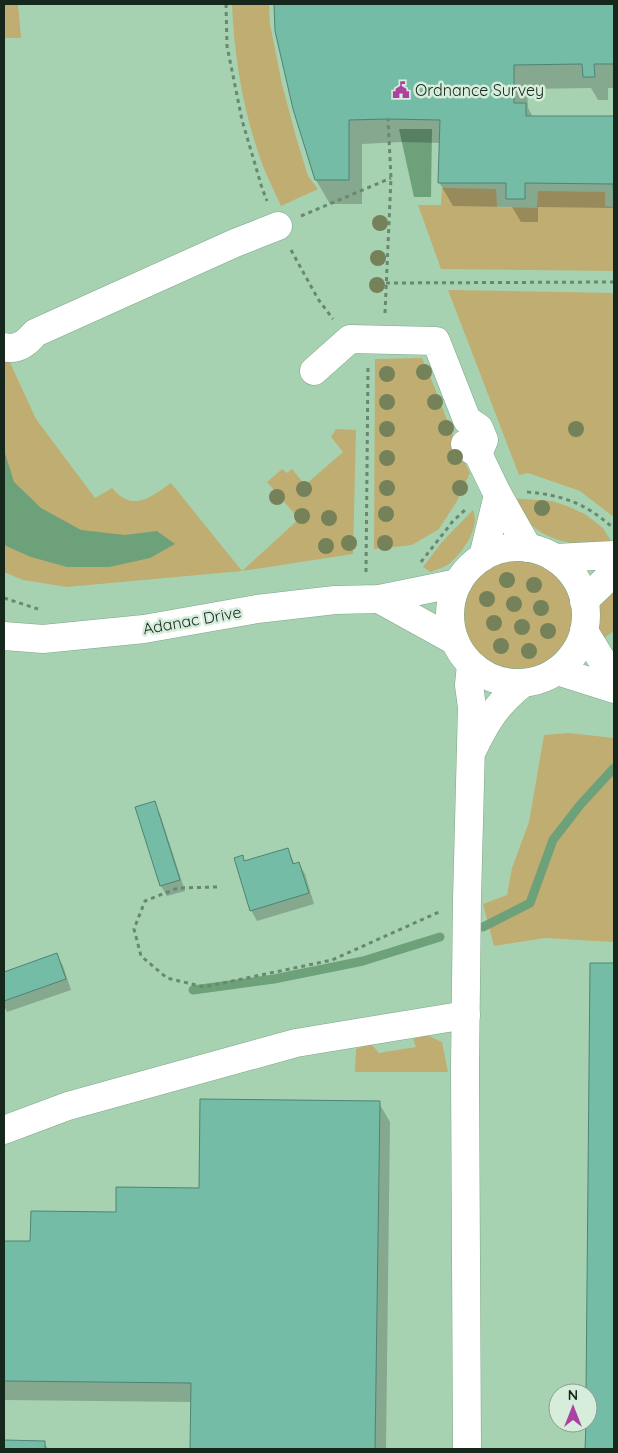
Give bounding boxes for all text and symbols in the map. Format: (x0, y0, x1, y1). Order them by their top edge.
public building icon: Ordnance Survey (391, 80, 411, 100)
place label: Ordnance Survey (415, 80, 544, 100)
street label: Adanac Drive (141, 601, 243, 639)
north arrow (548, 1383, 598, 1433)
text: N (568, 1386, 578, 1404)

